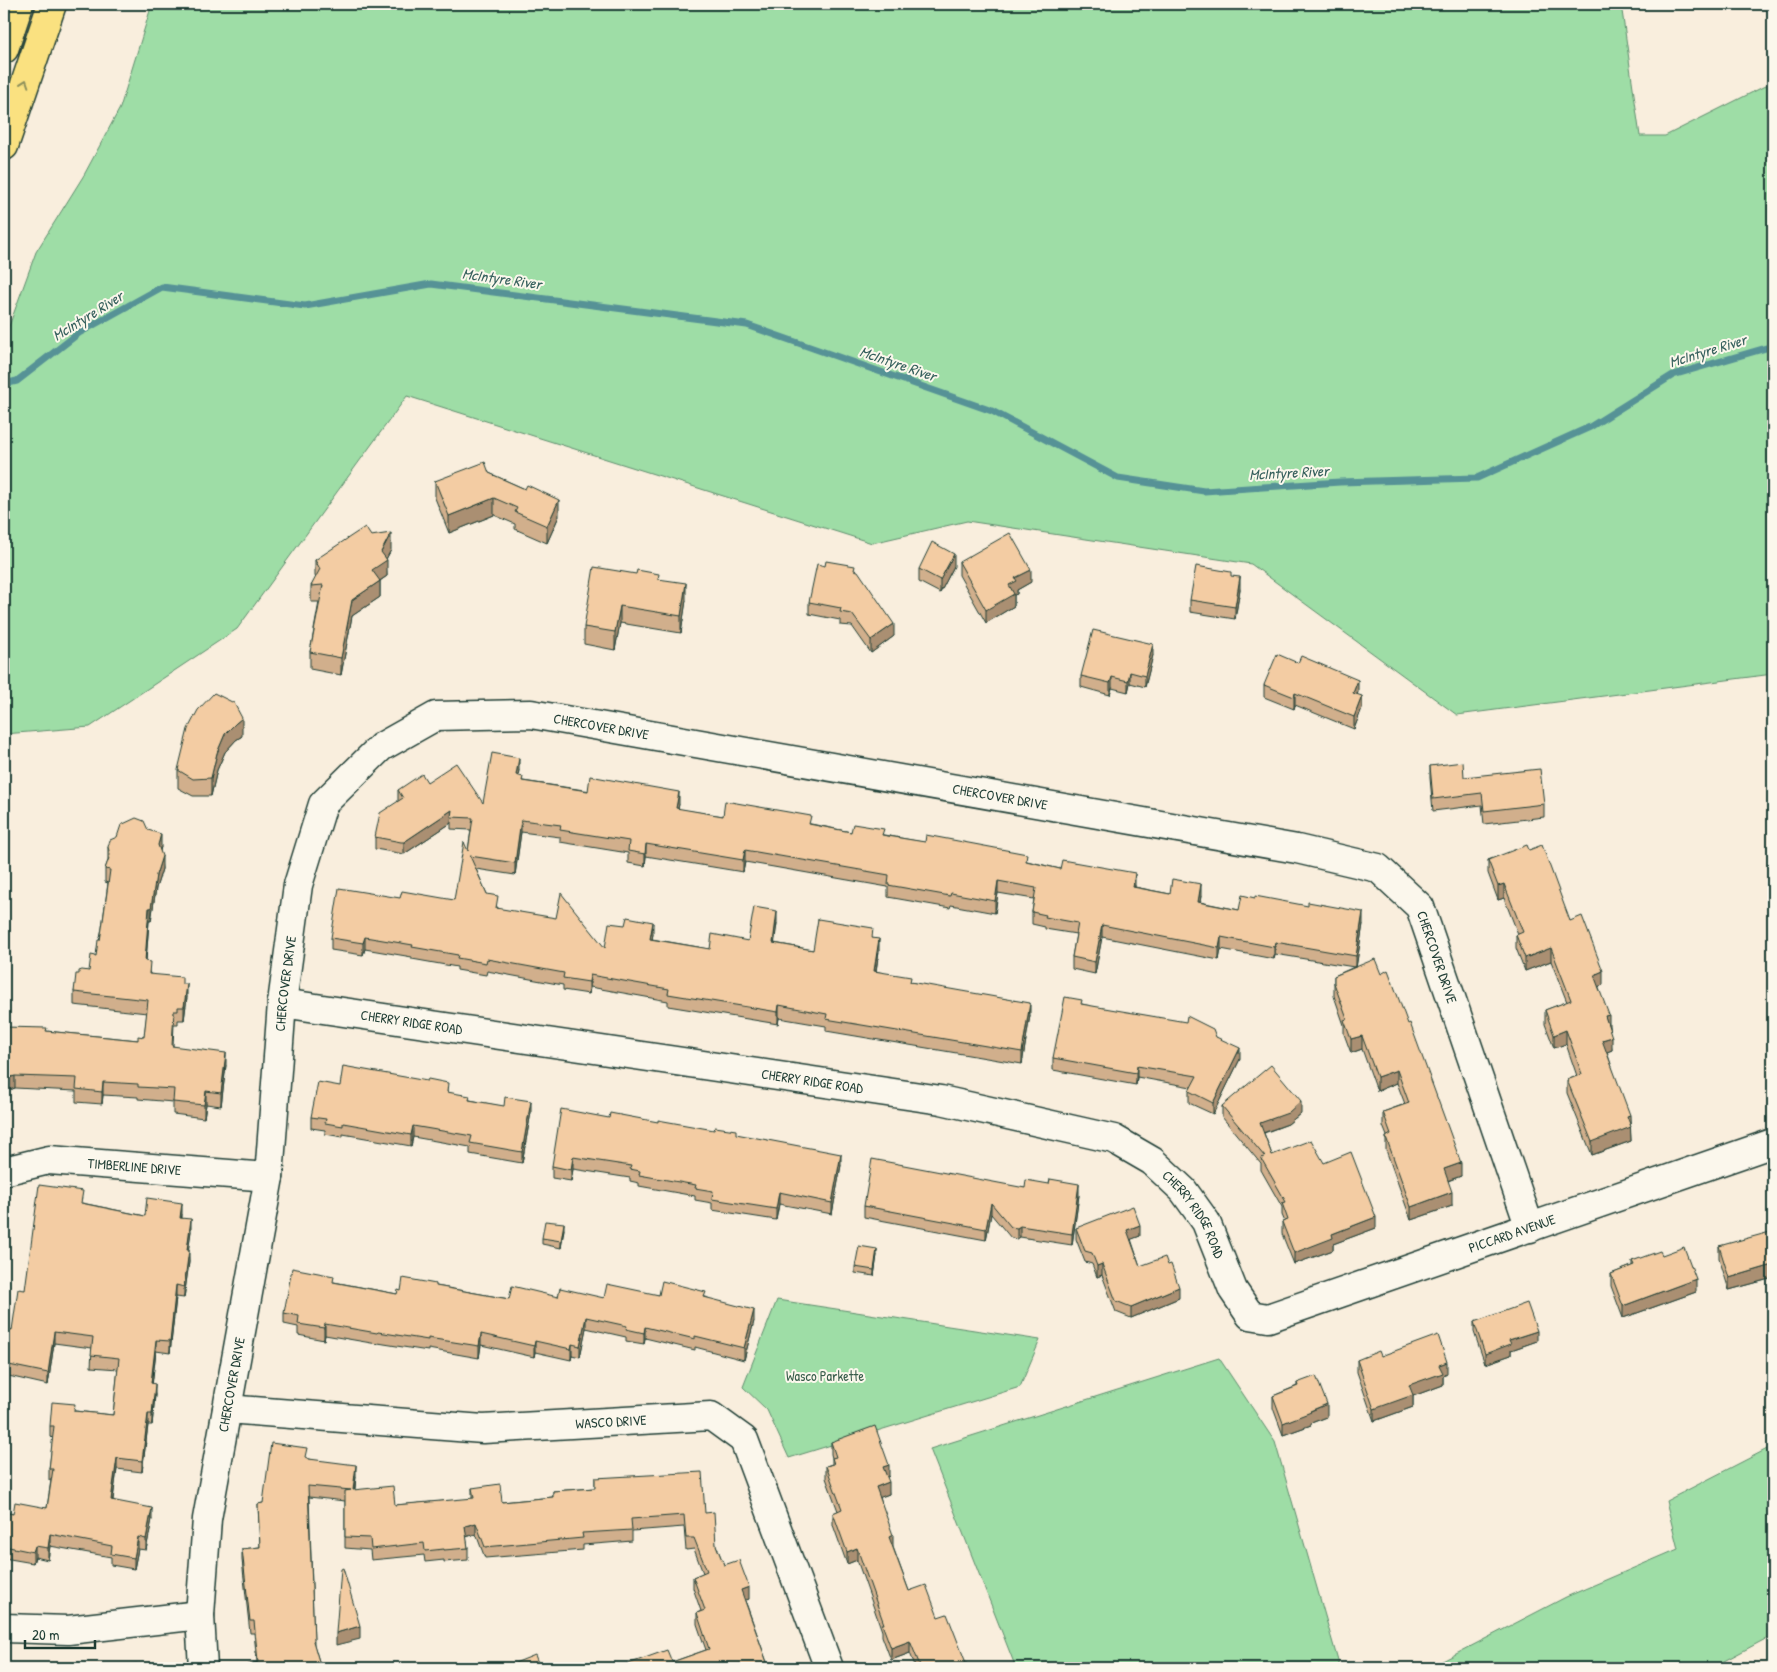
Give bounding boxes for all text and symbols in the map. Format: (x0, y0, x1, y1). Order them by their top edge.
one-way arrow (19, 79, 29, 88)
water label: McIntyre River (461, 263, 545, 295)
water label: McIntyre River (48, 284, 129, 346)
water label: McIntyre River (1667, 328, 1751, 372)
water label: McIntyre River (857, 341, 941, 387)
water label: McIntyre River (1249, 460, 1332, 485)
street label: CHERCOVER DRIVE (552, 708, 650, 744)
street label: CHERCOVER DRIVE (951, 778, 1049, 814)
street label: CHERCOVER DRIVE (1413, 908, 1462, 1006)
street label: CHERCOVER DRIVE (270, 934, 300, 1032)
street label: CHERRY RIDGE ROAD (359, 1005, 464, 1039)
street label: CHERRY RIDGE ROAD (760, 1064, 865, 1097)
street label: TIMBERLINE DRIVE (87, 1153, 182, 1179)
street label: CHERRY RIDGE ROAD (1158, 1165, 1230, 1261)
street label: PICCARD AVENUE (1466, 1209, 1558, 1257)
street label: CHERCOVER DRIVE (213, 1335, 249, 1434)
park label: Wasco Parkette (786, 1366, 864, 1385)
street label: WASCO DRIVE (575, 1410, 647, 1433)
scale bar (25, 1617, 95, 1649)
text: 20 m (32, 1624, 59, 1645)

